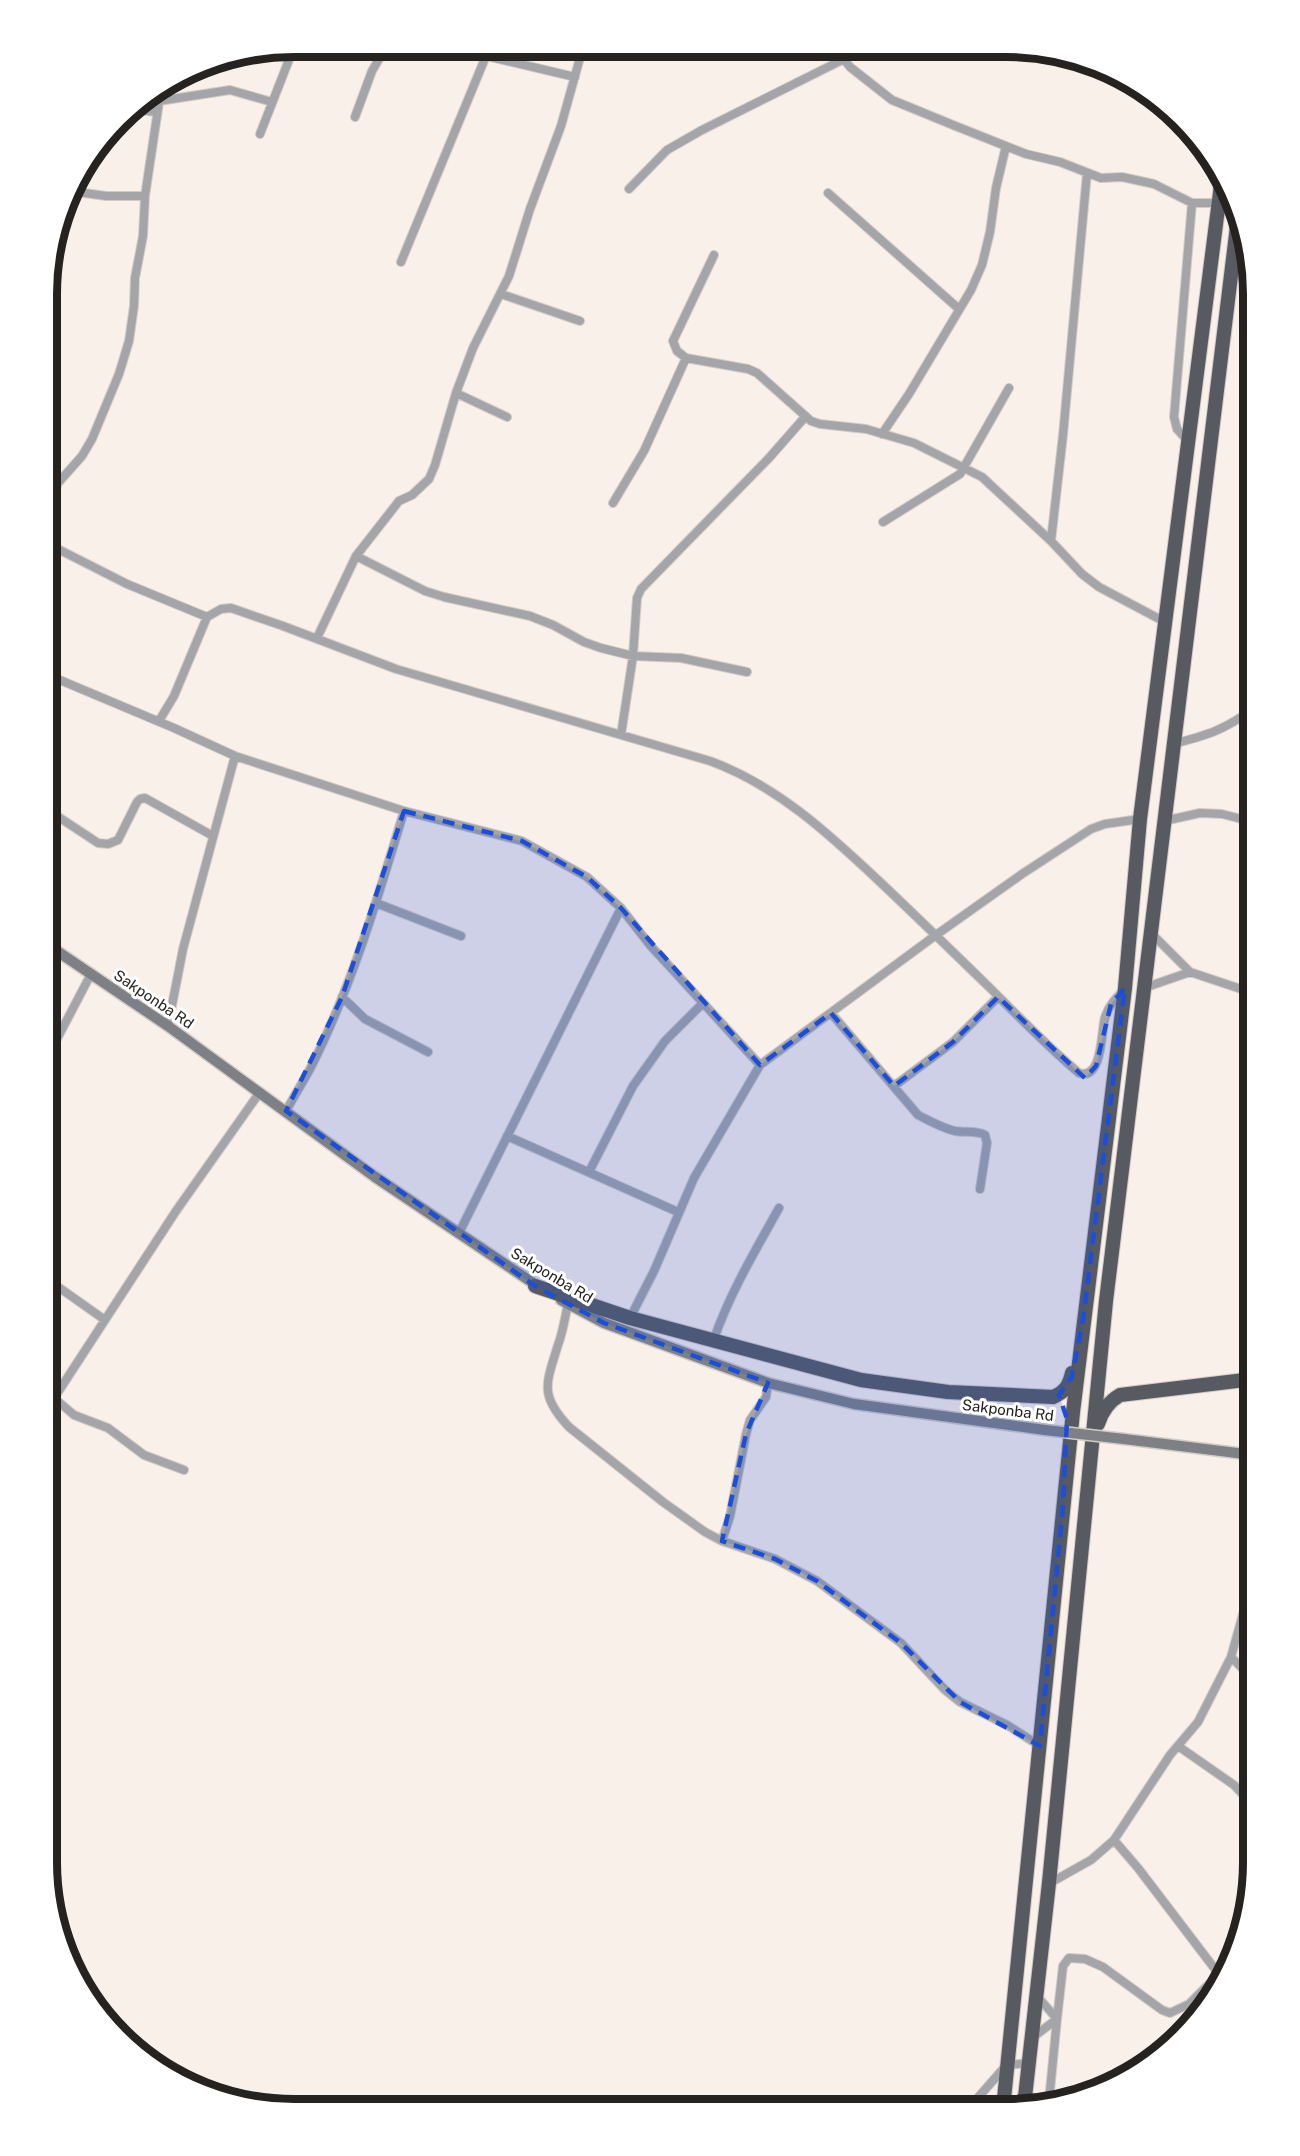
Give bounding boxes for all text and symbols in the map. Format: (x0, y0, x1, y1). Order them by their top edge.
street label: Sakponba Rd (111, 966, 197, 1032)
street label: Sakponba Rd (508, 1244, 596, 1306)
street label: Sakponba Rd (961, 1396, 1055, 1424)

